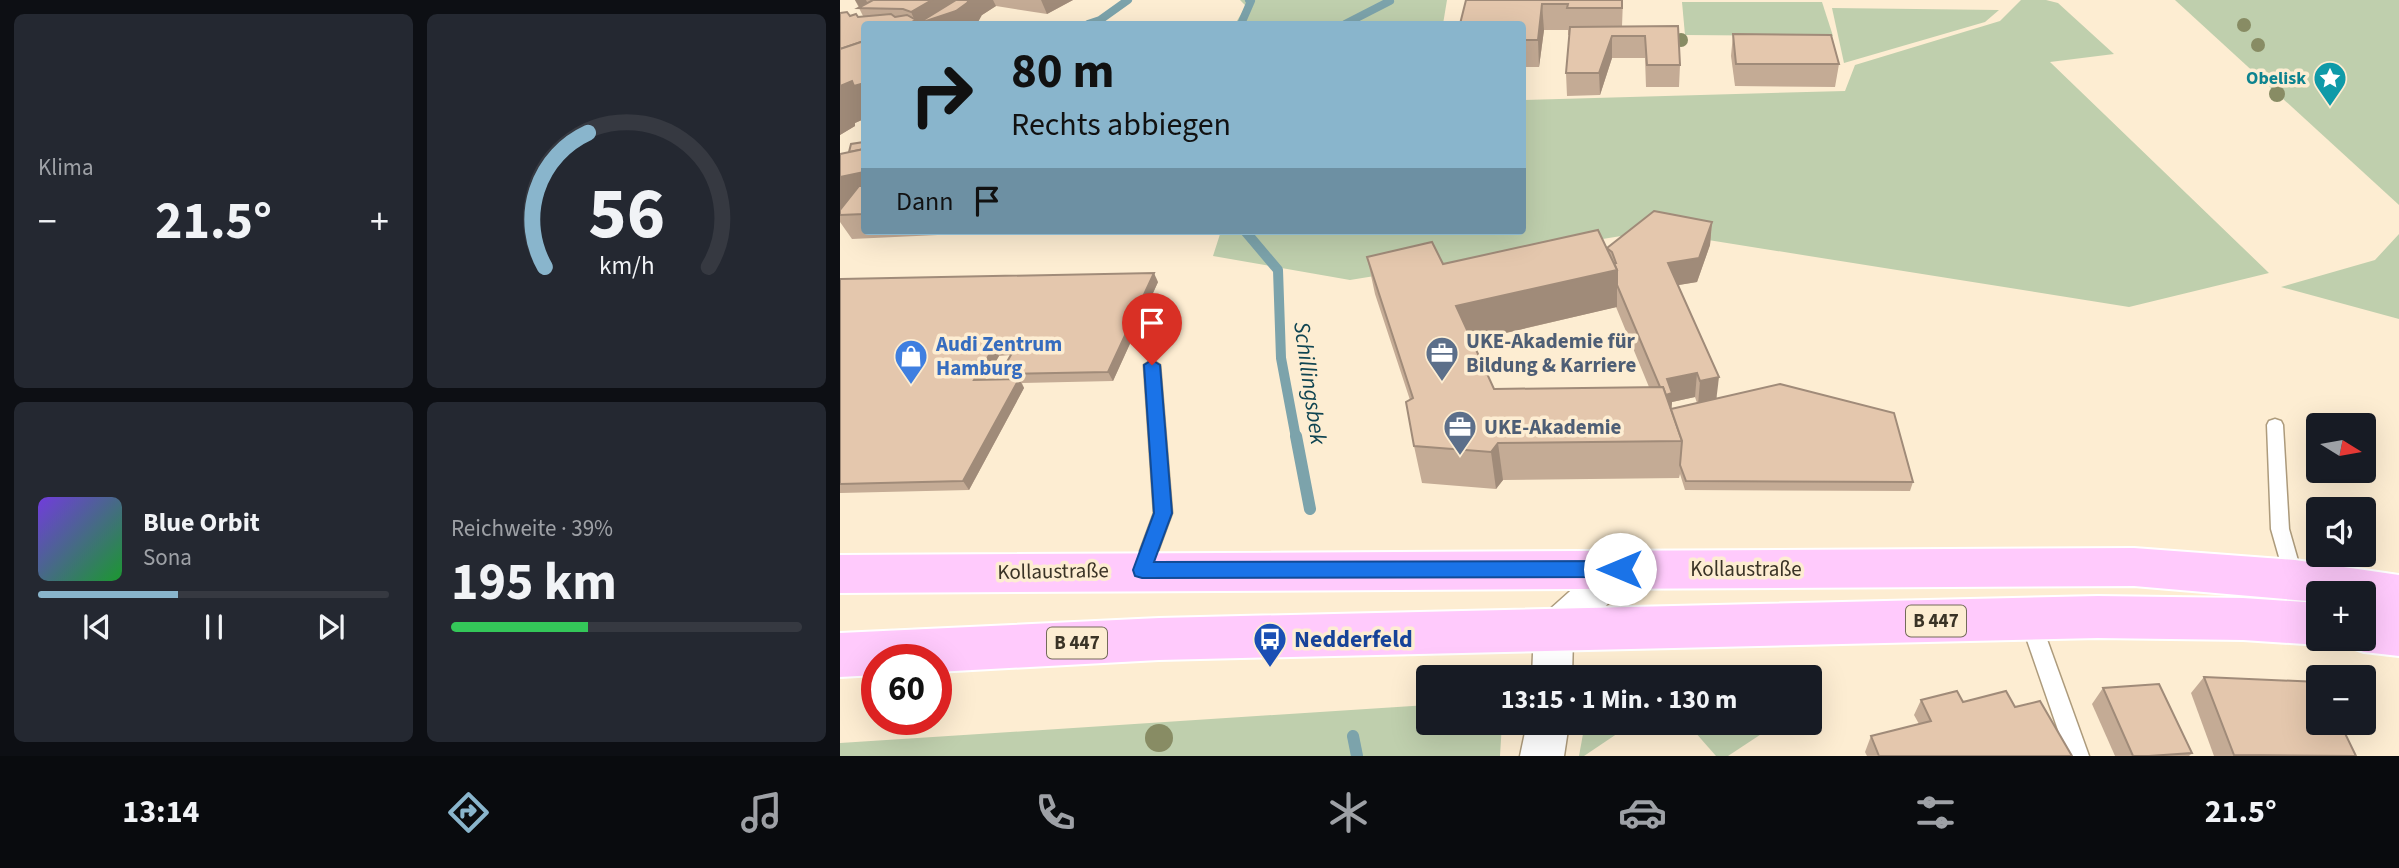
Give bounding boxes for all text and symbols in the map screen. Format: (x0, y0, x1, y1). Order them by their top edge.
text: 80 m (1011, 37, 1115, 107)
icon: right (896, 49, 987, 140)
place icon: Obelisk (2311, 59, 2349, 108)
place label: Obelisk (2246, 66, 2306, 91)
text: Rechts abbiegen (1011, 102, 1231, 148)
text: Klima (38, 151, 94, 184)
text: 56 (588, 162, 665, 266)
icon: arrive (968, 182, 1006, 220)
text: Dann (896, 183, 954, 220)
text: 21.5° (155, 185, 272, 259)
text: − (38, 195, 57, 249)
text: + (370, 195, 389, 249)
text: km/h (599, 248, 654, 284)
pin (1122, 293, 1182, 365)
icon: arrive (1133, 304, 1171, 342)
water label: Schillingsbek (1285, 319, 1335, 448)
place label: UKE-Akademie für Bildung & Karriere (1466, 326, 1637, 380)
place label: Audi Zentrum Hamburg (935, 329, 1062, 383)
office icon: UKE-Akademie für Bildung & Karriere (1423, 334, 1461, 383)
shop icon: Audi Zentrum Hamburg (892, 337, 930, 386)
office icon: UKE-Akademie (1441, 408, 1479, 457)
place label: UKE-Akademie (1484, 412, 1621, 442)
north arrow (2306, 413, 2376, 483)
map controls (2306, 413, 2376, 735)
button: sound (2306, 497, 2376, 567)
text: Blue Orbit (143, 504, 260, 541)
text: Reichweite · 39% (451, 512, 613, 545)
position arrow (1583, 532, 1657, 606)
text: Sona (143, 541, 192, 574)
text: 195 km (451, 546, 617, 620)
street label: Kollaustraße (1690, 554, 1802, 584)
street label: Kollaustraße (997, 555, 1109, 587)
button: + (2306, 581, 2376, 651)
road number: B 447 (1906, 606, 1966, 636)
icon: previous (78, 608, 116, 646)
icon: pause (195, 608, 233, 646)
icon: next (312, 608, 350, 646)
bus stop icon: Nedderfeld (1251, 620, 1289, 669)
place label: Nedderfeld (1294, 622, 1413, 657)
road number: B 447 (1047, 628, 1107, 658)
speed limit sign: 60 (861, 644, 952, 735)
button: − (2306, 665, 2376, 735)
text: 13:15 · 1 Min. · 130 m (1501, 681, 1737, 718)
icon: directions (444, 788, 493, 837)
icon: music (737, 788, 786, 837)
icon: phone (1031, 788, 1080, 837)
icon: climate (1324, 788, 1373, 837)
icon: car (1618, 788, 1667, 837)
icon: filters (1911, 788, 1960, 837)
text: 13:14 (122, 789, 199, 835)
text: 21.5° (2205, 789, 2277, 835)

